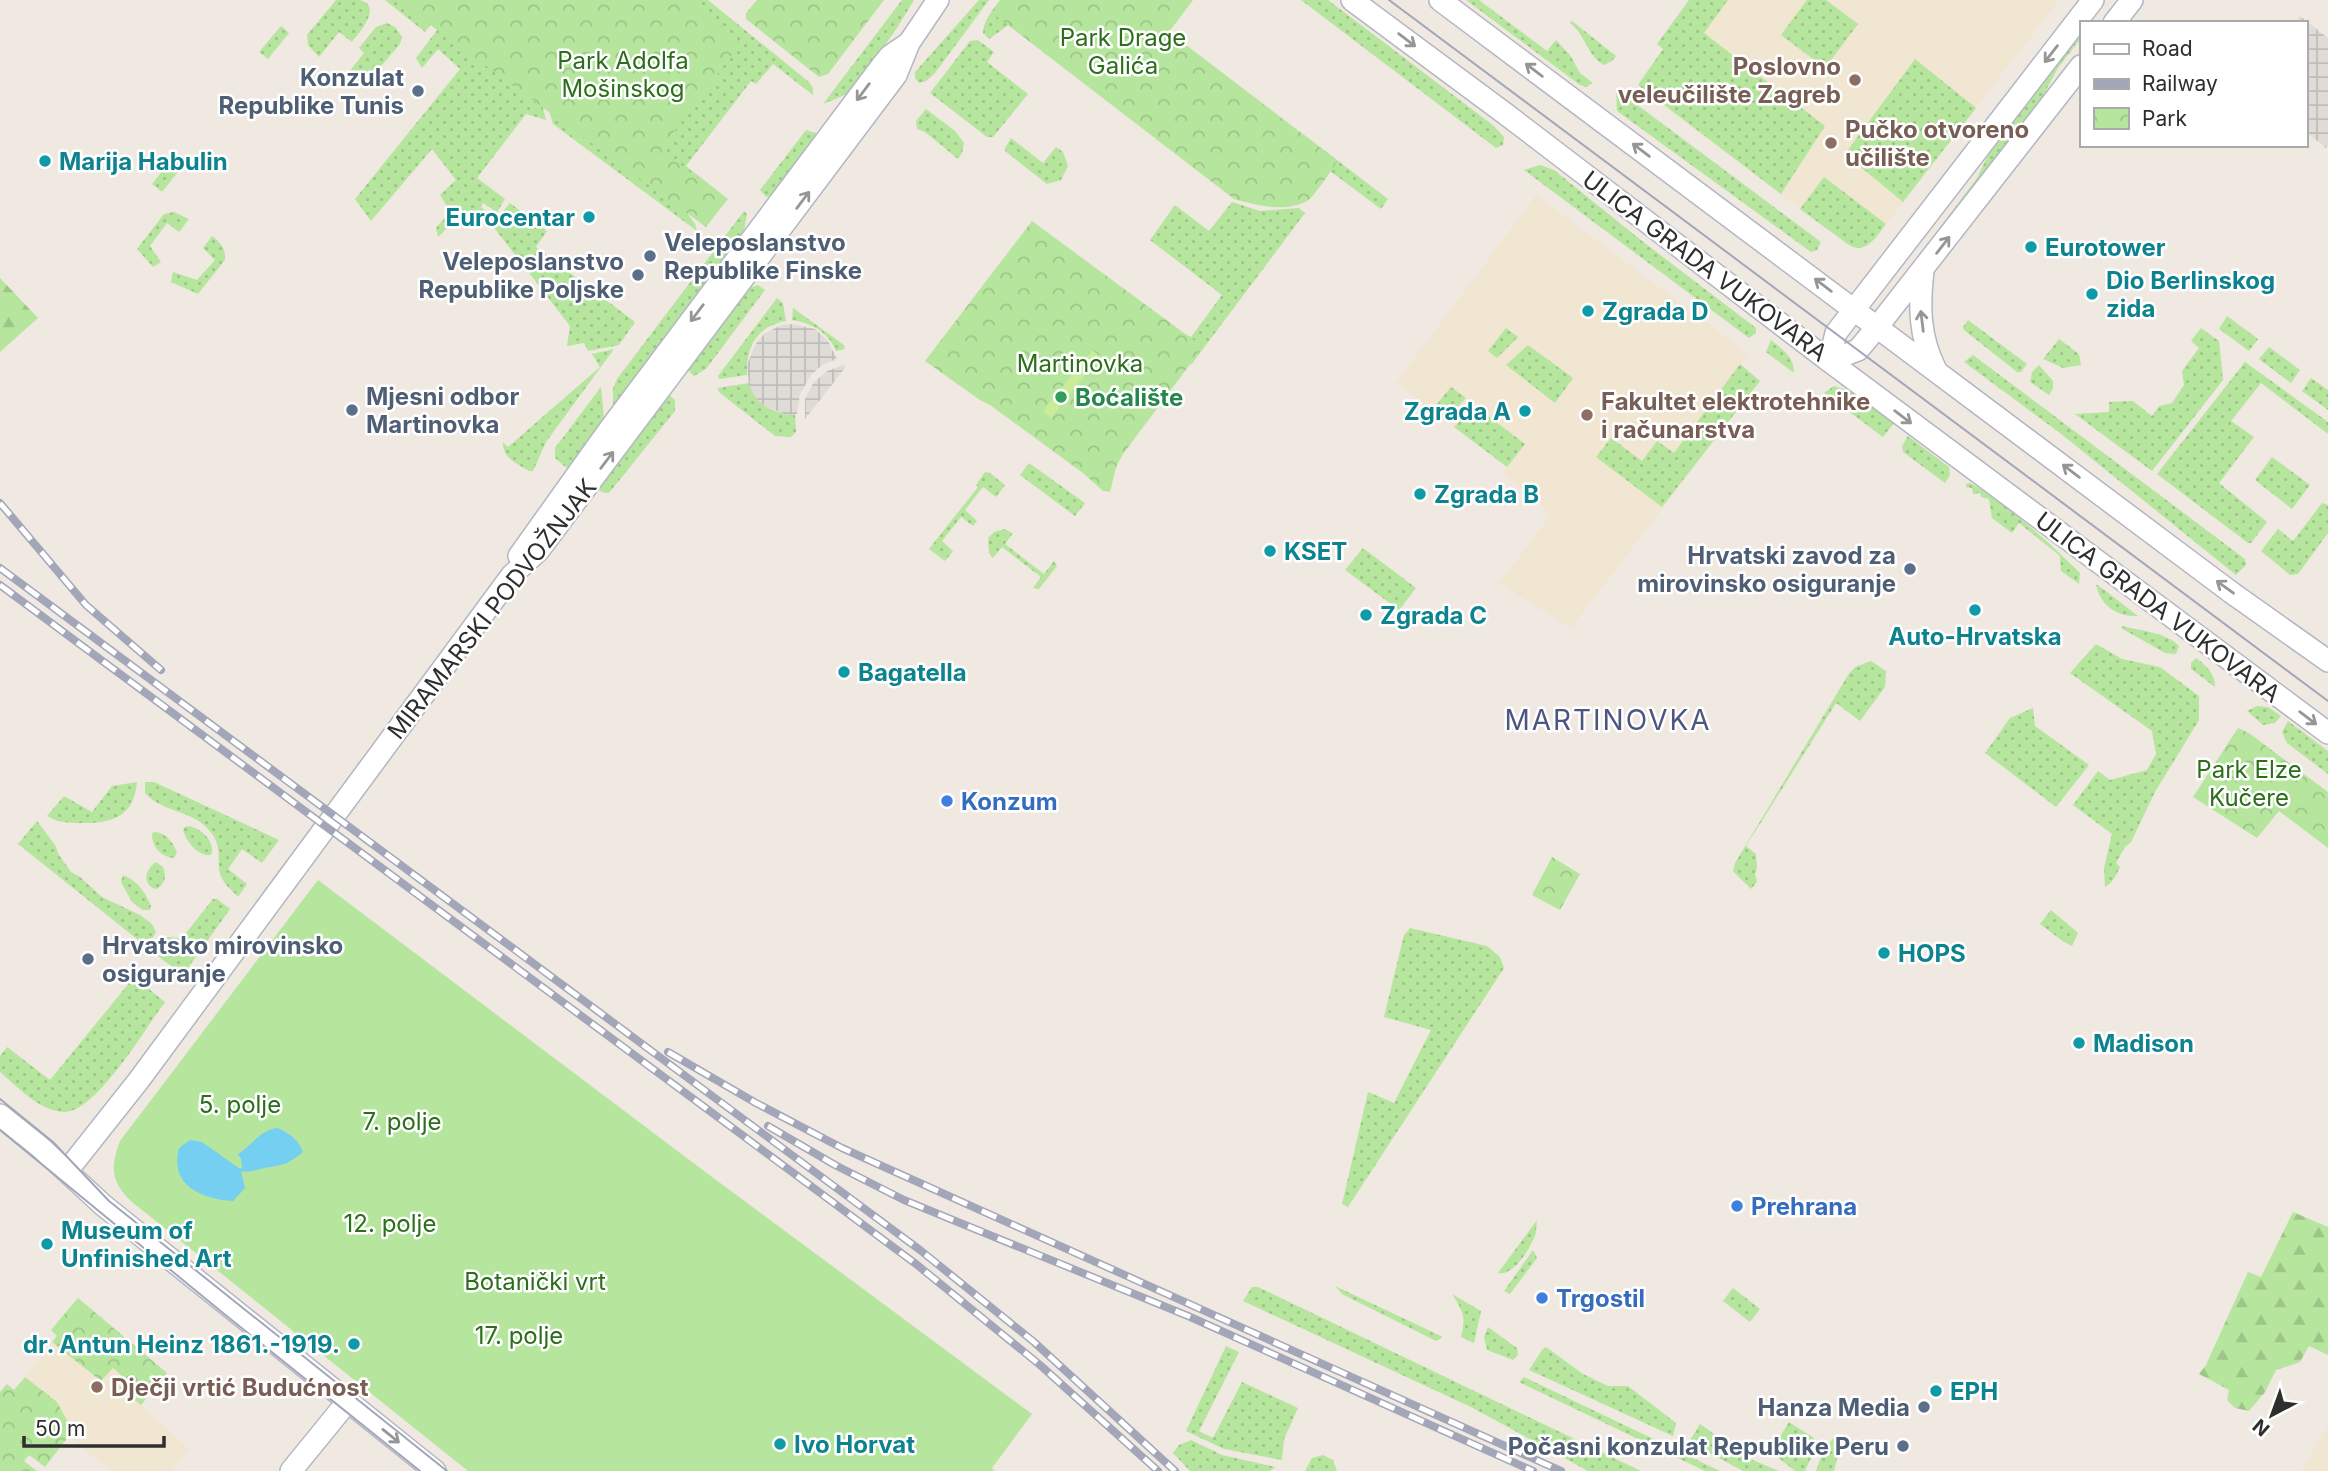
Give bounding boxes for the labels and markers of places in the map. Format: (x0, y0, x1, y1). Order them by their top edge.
place label: Poslovno veleučilište Zagreb (1618, 52, 1841, 109)
place label: Konzulat Republike Tunis (219, 63, 404, 120)
marker: Poslovno veleučilište Zagreb (1847, 72, 1863, 88)
marker: Konzulat Republike Tunis (410, 83, 426, 99)
place label: Pučko otvoreno učilište (1845, 115, 2029, 172)
marker: Pučko otvoreno učilište (1823, 135, 1839, 151)
place label: Marija Habulin (59, 147, 228, 176)
marker: Marija Habulin (37, 153, 53, 169)
place label: Eurocentar (446, 203, 575, 232)
marker: Eurocentar (581, 209, 597, 225)
place label: Veleposlanstvo Republike Finske (664, 228, 862, 285)
place label: Eurotower (2045, 233, 2166, 262)
marker: Eurotower (2023, 239, 2039, 255)
place label: Veleposlanstvo Republike Poljske (418, 247, 624, 304)
marker: Veleposlanstvo Republike Finske (642, 248, 658, 264)
place label: Dio Berlinskog zida (2106, 266, 2275, 323)
marker: Veleposlanstvo Republike Poljske (630, 267, 646, 283)
marker: Dio Berlinskog zida (2084, 286, 2100, 302)
place label: Zgrada D (1602, 297, 1709, 326)
marker: Zgrada D (1580, 303, 1596, 319)
place label: Mjesni odbor Martinovka (366, 382, 519, 439)
place label: Boćalište (1075, 383, 1183, 412)
place label: Fakultet elektrotehnike i računarstva (1601, 387, 1870, 444)
marker: Boćalište (1053, 389, 1069, 405)
place label: Zgrada A (1404, 397, 1511, 426)
marker: Mjesni odbor Martinovka (344, 402, 360, 418)
marker: Zgrada A (1517, 403, 1533, 419)
marker: Fakultet elektrotehnike i računarstva (1579, 407, 1595, 423)
place label: Zgrada B (1434, 480, 1539, 509)
marker: Zgrada B (1412, 486, 1428, 502)
place label: KSET (1284, 537, 1347, 566)
place label: Hrvatski zavod za mirovinsko osiguranje (1637, 541, 1896, 598)
marker: KSET (1262, 543, 1278, 559)
marker: Hrvatski zavod za mirovinsko osiguranje (1902, 561, 1918, 577)
place label: Zgrada C (1380, 601, 1487, 630)
marker: Auto-Hrvatska (1967, 602, 1983, 618)
marker: Zgrada C (1358, 607, 1374, 623)
place label: Auto-Hrvatska (1888, 622, 2062, 651)
place label: Bagatella (858, 658, 967, 687)
marker: Bagatella (836, 664, 852, 680)
place label: Konzum (961, 787, 1058, 816)
marker: Konzum (939, 793, 955, 809)
place label: Hrvatsko mirovinsko osiguranje (102, 931, 343, 988)
place label: HOPS (1898, 939, 1966, 968)
marker: HOPS (1876, 945, 1892, 961)
marker: Hrvatsko mirovinsko osiguranje (80, 951, 96, 967)
place label: Madison (2093, 1029, 2194, 1058)
marker: Madison (2071, 1035, 2087, 1051)
place label: Prehrana (1751, 1192, 1857, 1221)
marker: Prehrana (1729, 1198, 1745, 1214)
place label: Museum of Unfinished Art (61, 1216, 232, 1273)
marker: Museum of Unfinished Art (39, 1236, 55, 1252)
place label: Trgostil (1556, 1284, 1645, 1313)
marker: Trgostil (1534, 1290, 1550, 1306)
place label: dr. Antun Heinz 1861.-1919. (23, 1330, 340, 1359)
marker: dr. Antun Heinz 1861.-1919. (346, 1336, 362, 1352)
place label: Dječji vrtić Budućnost (111, 1373, 369, 1402)
place label: EPH (1950, 1377, 1998, 1406)
marker: Dječji vrtić Budućnost (89, 1379, 105, 1395)
marker: EPH (1928, 1383, 1944, 1399)
place label: Hanza Media (1758, 1393, 1910, 1422)
marker: Hanza Media (1916, 1399, 1932, 1415)
place label: Ivo Horvat (794, 1430, 915, 1459)
place label: Počasni konzulat Republike Peru (1508, 1432, 1889, 1461)
marker: Ivo Horvat (772, 1436, 788, 1452)
marker: Počasni konzulat Republike Peru (1895, 1438, 1911, 1454)

